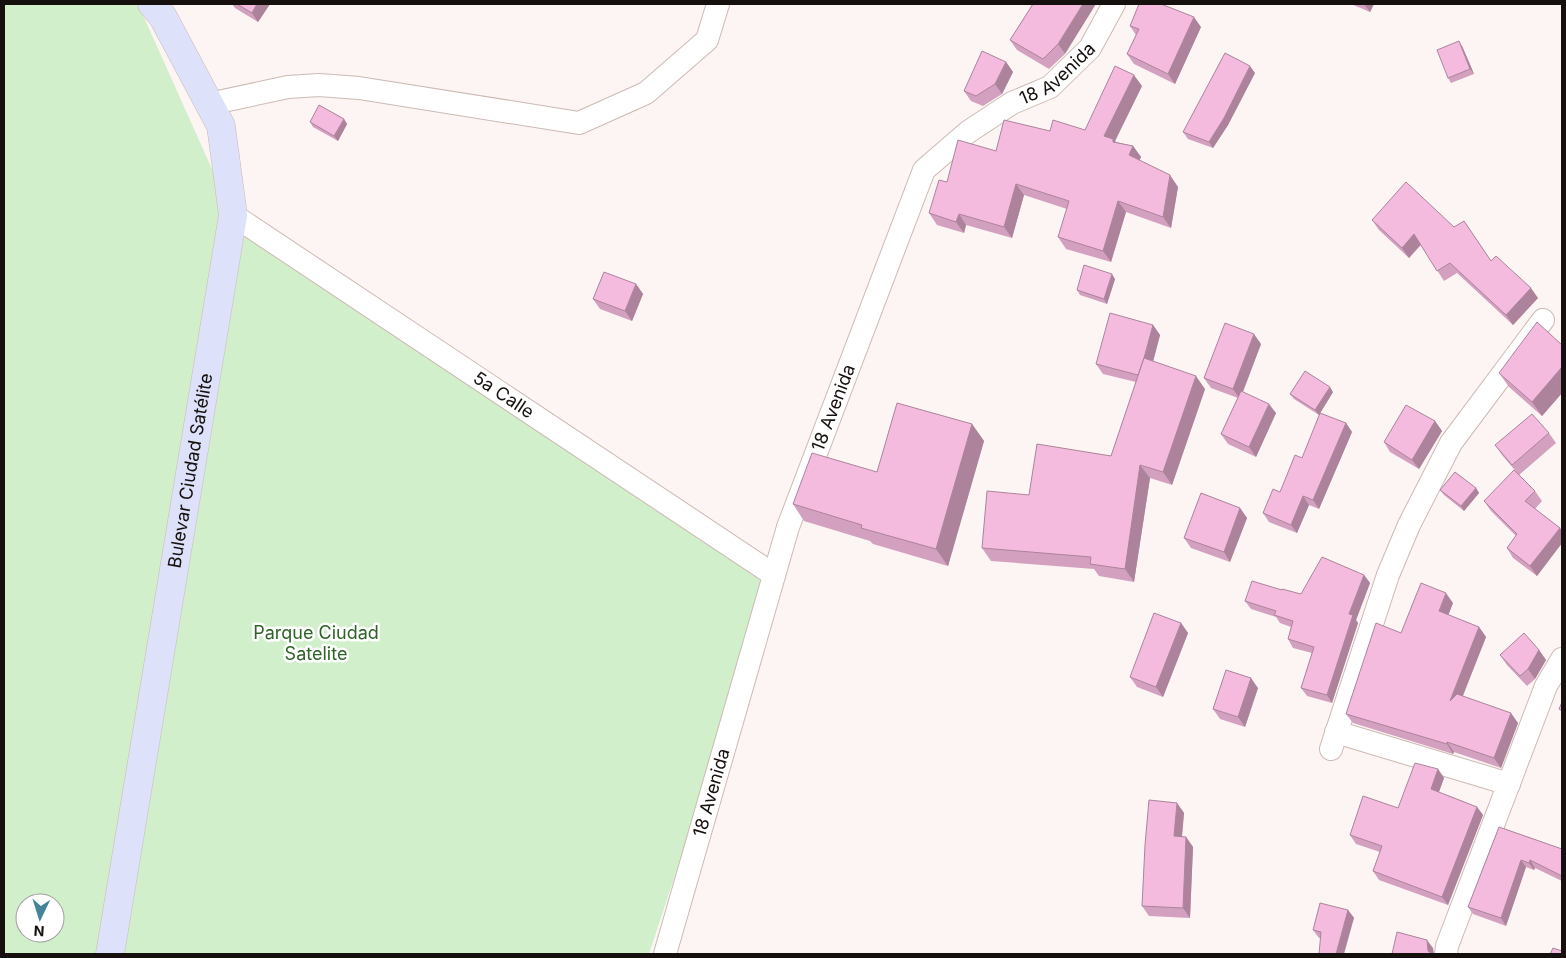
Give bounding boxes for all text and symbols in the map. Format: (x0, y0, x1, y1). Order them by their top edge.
street label: 18 Avenida (1016, 38, 1099, 109)
street label: 18 Avenida (807, 361, 859, 454)
street label: 5a Calle (469, 367, 538, 422)
street label: Bulevar Ciudad Satélite (163, 372, 216, 570)
park label: Parque Ciudad Satelite (253, 622, 379, 664)
street label: 18 Avenida (688, 746, 734, 839)
north arrow (15, 893, 65, 943)
text: N (33, 923, 45, 940)

